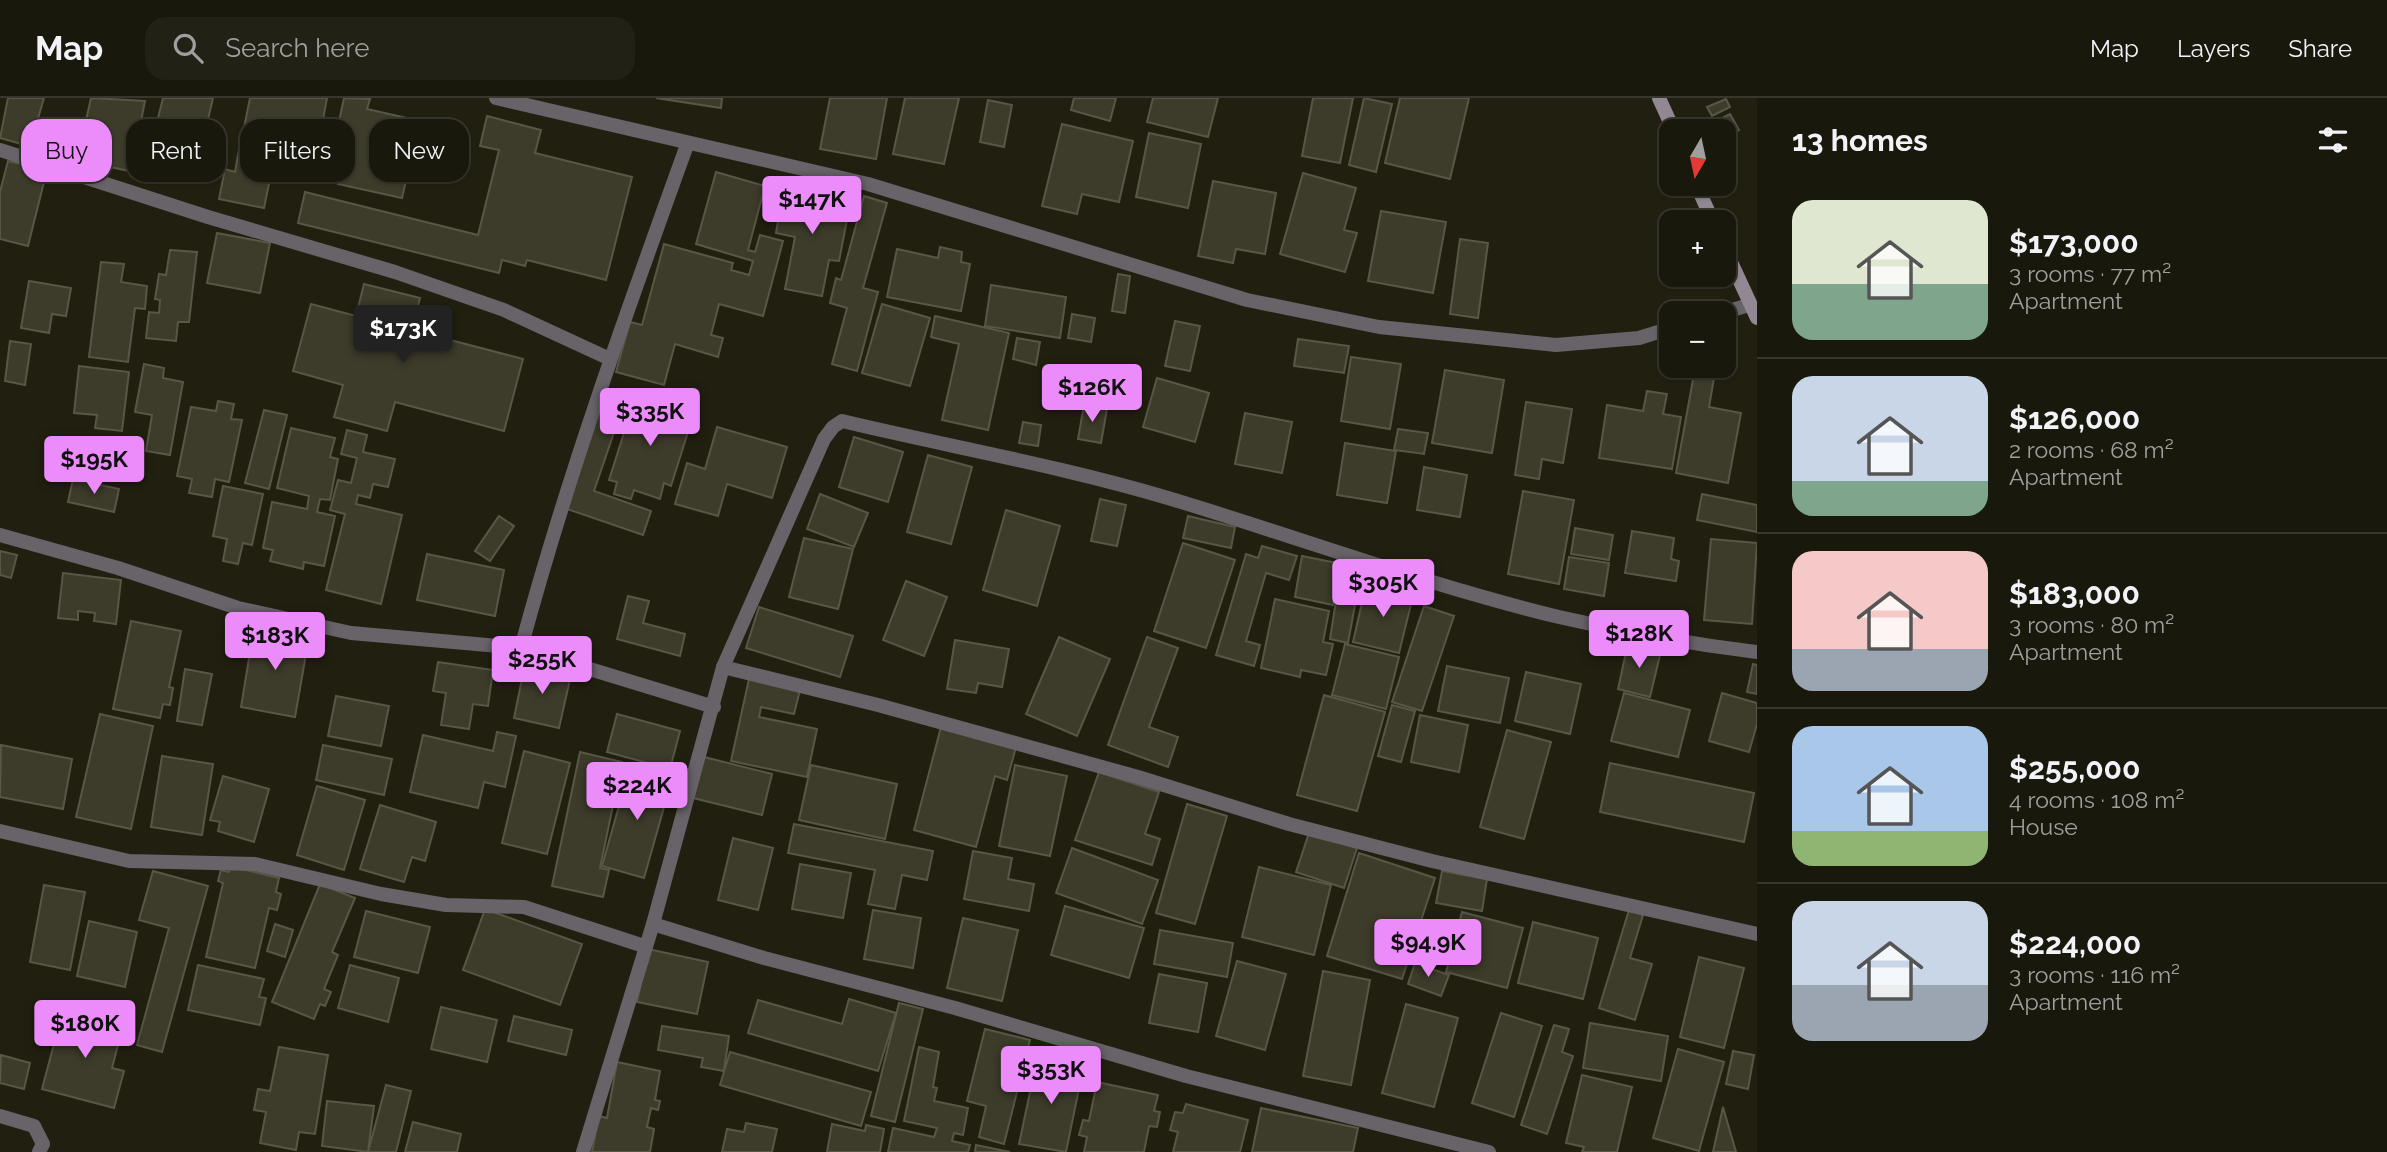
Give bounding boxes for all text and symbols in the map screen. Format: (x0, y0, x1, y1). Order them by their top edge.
search box (145, 17, 635, 80)
text: Map (35, 29, 103, 68)
icon: search (169, 29, 207, 67)
text: Search here (225, 33, 370, 63)
text: Map (2090, 34, 2139, 63)
text: Layers (2177, 34, 2250, 63)
text: Share (2288, 34, 2352, 63)
chip: Buy (21, 119, 112, 182)
chip: Rent (126, 119, 226, 182)
chip: Filters (240, 119, 355, 182)
chip: New (369, 119, 469, 182)
north arrow (1659, 119, 1736, 196)
map controls (1659, 119, 1736, 378)
icon: filters (2314, 121, 2352, 159)
text: 13 homes (1792, 123, 1928, 158)
pin: $147K (763, 176, 861, 236)
text: $147K (778, 185, 846, 212)
button: + (1659, 210, 1736, 287)
text: $173,000 (2009, 225, 2139, 260)
icon: home (1848, 228, 1932, 312)
text: 3 rooms · 77 m² (2009, 260, 2171, 287)
text: Apartment (2009, 287, 2123, 314)
button: − (1659, 301, 1736, 378)
pin: $173K (354, 306, 452, 365)
text: $173K (369, 314, 437, 341)
pin: $126K (1043, 364, 1141, 424)
text: $126K (1058, 373, 1126, 400)
pin: $335K (601, 388, 699, 448)
text: $335K (616, 397, 684, 424)
text: $126,000 (2009, 401, 2140, 436)
icon: home (1848, 404, 1932, 488)
pin: $195K (45, 436, 143, 496)
text: 2 rooms · 68 m² (2009, 436, 2174, 463)
text: $195K (60, 445, 128, 472)
text: Apartment (2009, 463, 2123, 490)
pin: $305K (1334, 560, 1432, 619)
text: $305K (1348, 568, 1418, 595)
text: $183,000 (2009, 576, 2140, 611)
icon: home (1848, 579, 1932, 663)
pin: $128K (1590, 610, 1688, 670)
text: 3 rooms · 80 m² (2009, 611, 2174, 638)
pin: $183K (226, 612, 324, 672)
text: $128K (1605, 619, 1673, 646)
text: $183K (241, 621, 309, 648)
pin: $255K (493, 636, 591, 696)
text: Apartment (2009, 638, 2123, 665)
text: $255K (508, 645, 576, 672)
text: $255,000 (2009, 751, 2140, 786)
icon: home (1848, 754, 1932, 838)
pin: $224K (588, 762, 686, 822)
text: $224K (602, 771, 672, 798)
text: 4 rooms · 108 m² (2009, 786, 2184, 813)
text: House (2009, 813, 2078, 840)
pin: $94.9K (1371, 920, 1485, 979)
text: $224,000 (2009, 926, 2141, 961)
text: $94.9K (1390, 928, 1466, 955)
icon: home (1848, 929, 1932, 1013)
text: 3 rooms · 116 m² (2009, 961, 2180, 988)
text: Apartment (2009, 988, 2123, 1015)
pin: $180K (36, 1000, 134, 1060)
text: $180K (50, 1009, 120, 1036)
pin: $353K (1002, 1046, 1100, 1106)
text: $353K (1017, 1055, 1085, 1082)

